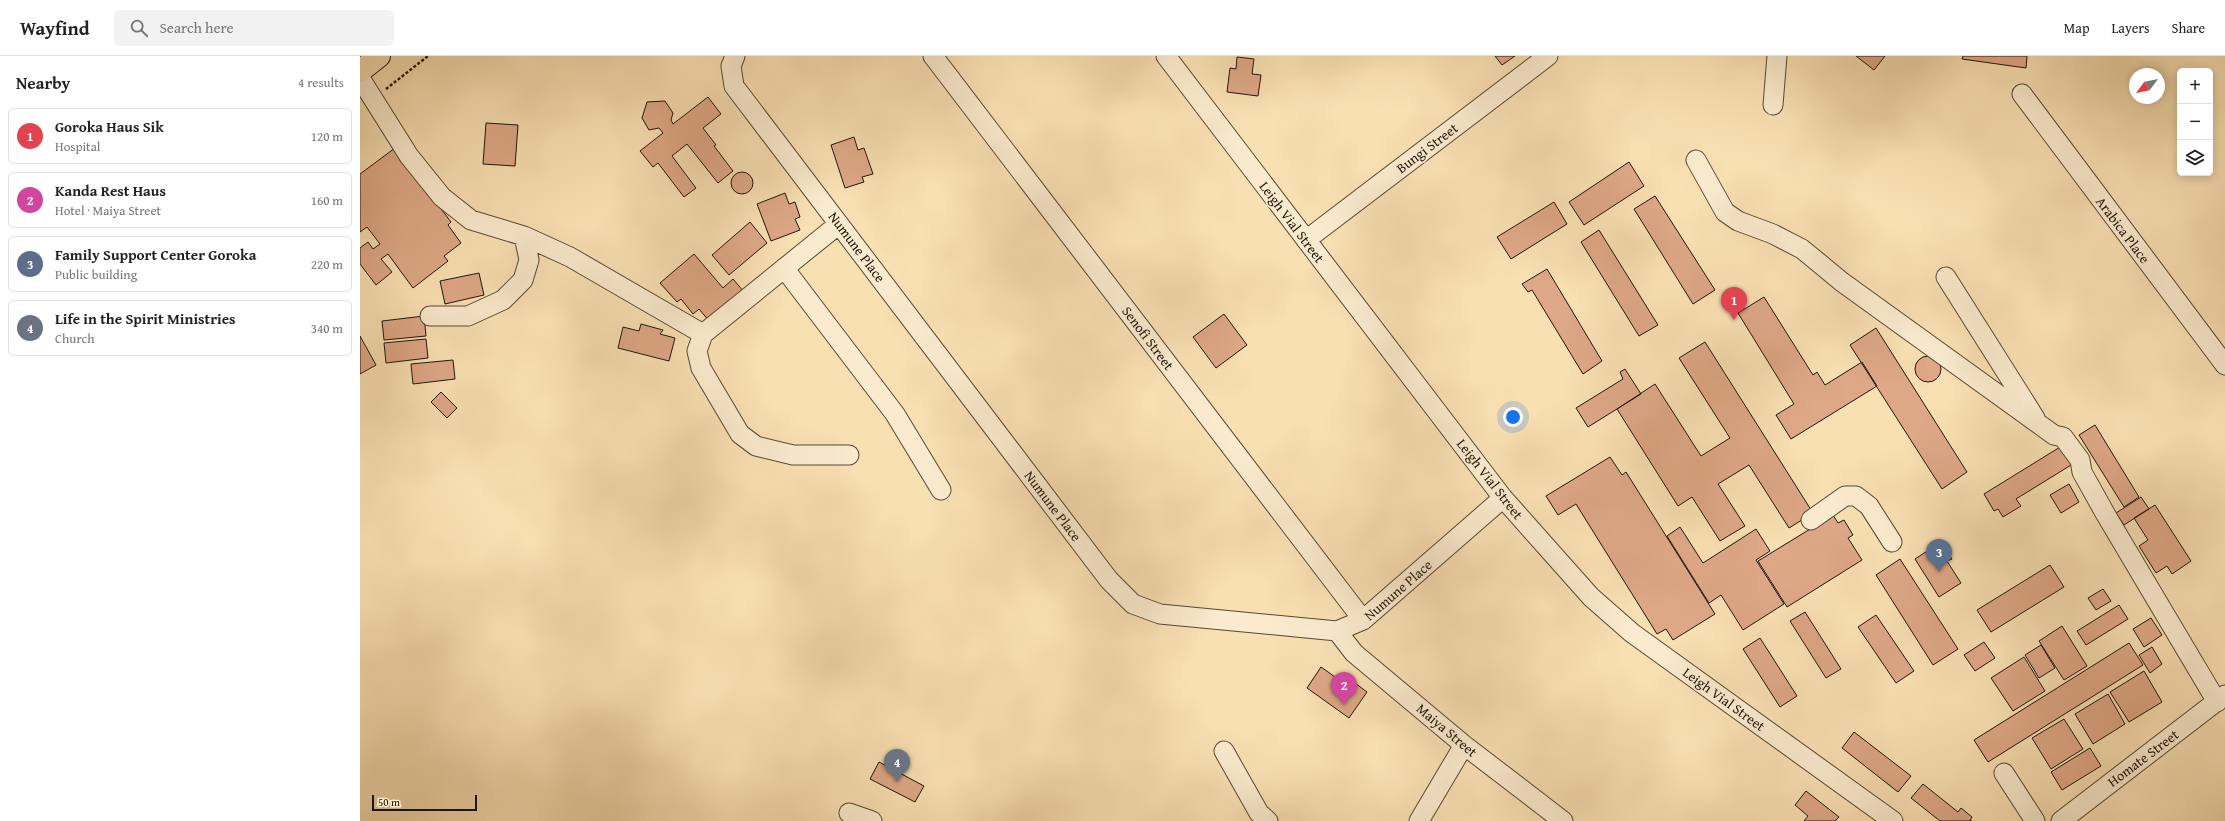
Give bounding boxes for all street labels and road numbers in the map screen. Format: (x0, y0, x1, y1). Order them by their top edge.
street label: Bungi Street (1392, 118, 1462, 178)
street label: Leigh Vial Street (1255, 177, 1329, 267)
street label: Arabica Place (2091, 193, 2155, 268)
street label: Numune Place (824, 207, 891, 287)
street label: Senofi Street (1117, 302, 1179, 374)
street label: Leigh Vial Street (1452, 434, 1528, 524)
street label: Numune Place (1020, 466, 1087, 546)
street label: Numune Place (1360, 555, 1437, 625)
street label: Leigh Vial Street (1679, 662, 1769, 736)
street label: Maiya Street (1412, 699, 1482, 761)
street label: Homate Street (2103, 725, 2183, 791)

